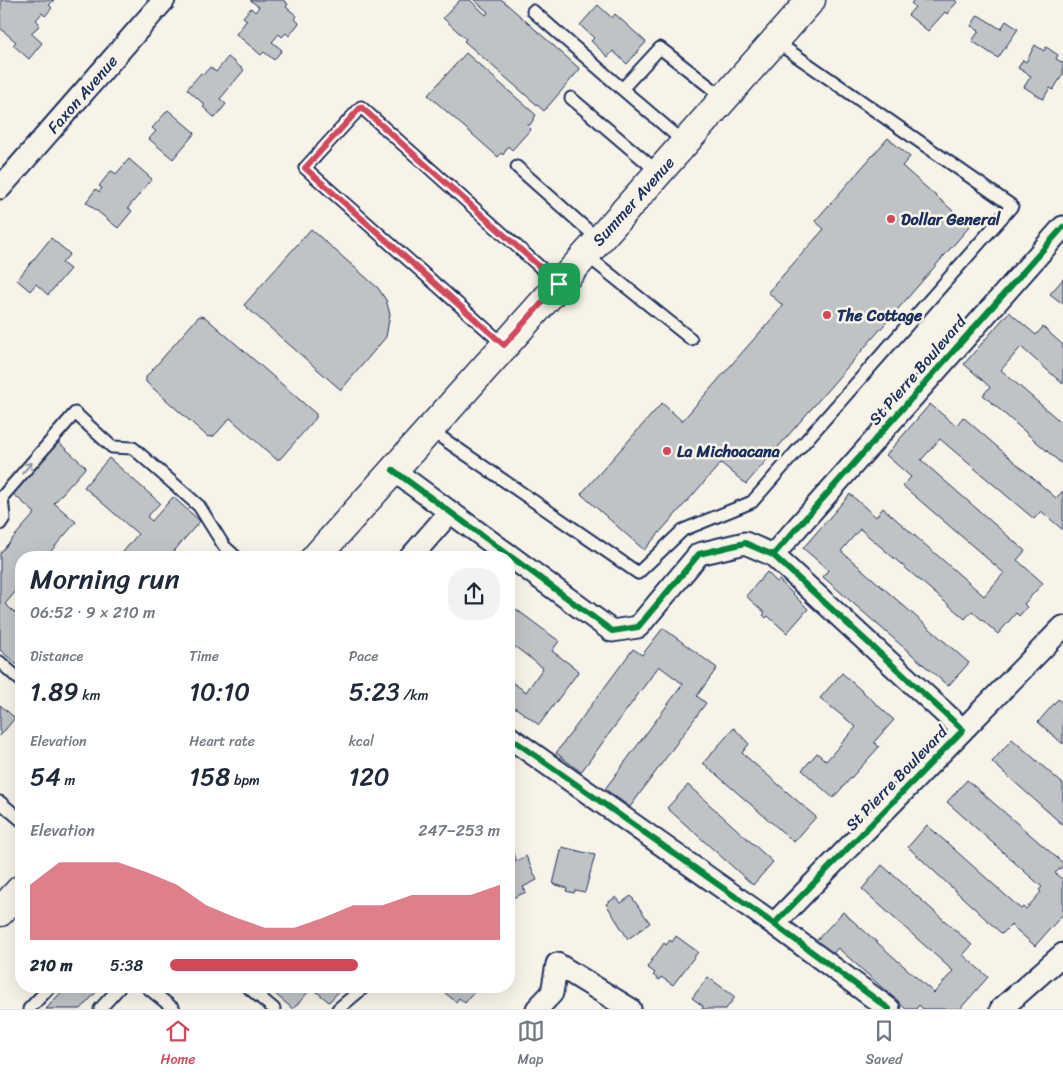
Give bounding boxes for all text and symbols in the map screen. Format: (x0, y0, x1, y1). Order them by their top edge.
street label: Faxon Avenue (40, 48, 125, 140)
street label: Summer Avenue (585, 150, 682, 253)
place label: Dollar General (901, 205, 1002, 234)
marker: Dollar General (885, 213, 897, 225)
pin (538, 263, 580, 305)
icon: arrive (545, 270, 573, 298)
place label: The Cottage (837, 301, 923, 330)
street label: St Pierre Boulevard (861, 308, 975, 432)
marker: The Cottage (821, 309, 833, 321)
place label: La Michoacana (677, 437, 781, 466)
marker: La Michoacana (661, 445, 673, 457)
one-way arrow (21, 462, 33, 475)
text: Morning run (30, 554, 180, 603)
button: share (448, 568, 500, 620)
text: 06:52 · 9 × 210 m (30, 598, 155, 627)
text: Distance (30, 644, 83, 669)
text: Time (189, 644, 219, 669)
text: Pace (349, 644, 378, 669)
text: 1.89 (30, 669, 79, 714)
text: 10:10 (189, 669, 250, 714)
text: 5:23 (349, 669, 400, 714)
text: km (79, 683, 101, 708)
text: /km (400, 683, 428, 708)
street label: St Pierre Boulevard (838, 718, 956, 838)
text: Elevation (30, 729, 87, 754)
text: Heart rate (189, 729, 255, 754)
text: kcal (349, 729, 374, 754)
text: 54 (30, 754, 61, 799)
text: 158 (189, 754, 230, 799)
text: 120 (349, 754, 390, 799)
text: m (61, 768, 75, 793)
text: bpm (230, 768, 260, 793)
text: Elevation (30, 816, 95, 845)
text: 247–253 m (418, 816, 500, 845)
text: 210 m (30, 951, 73, 980)
text: 5:38 (110, 951, 143, 980)
tab: Home (161, 1017, 196, 1072)
tab: Map (517, 1017, 545, 1072)
tab: Saved (866, 1017, 902, 1072)

